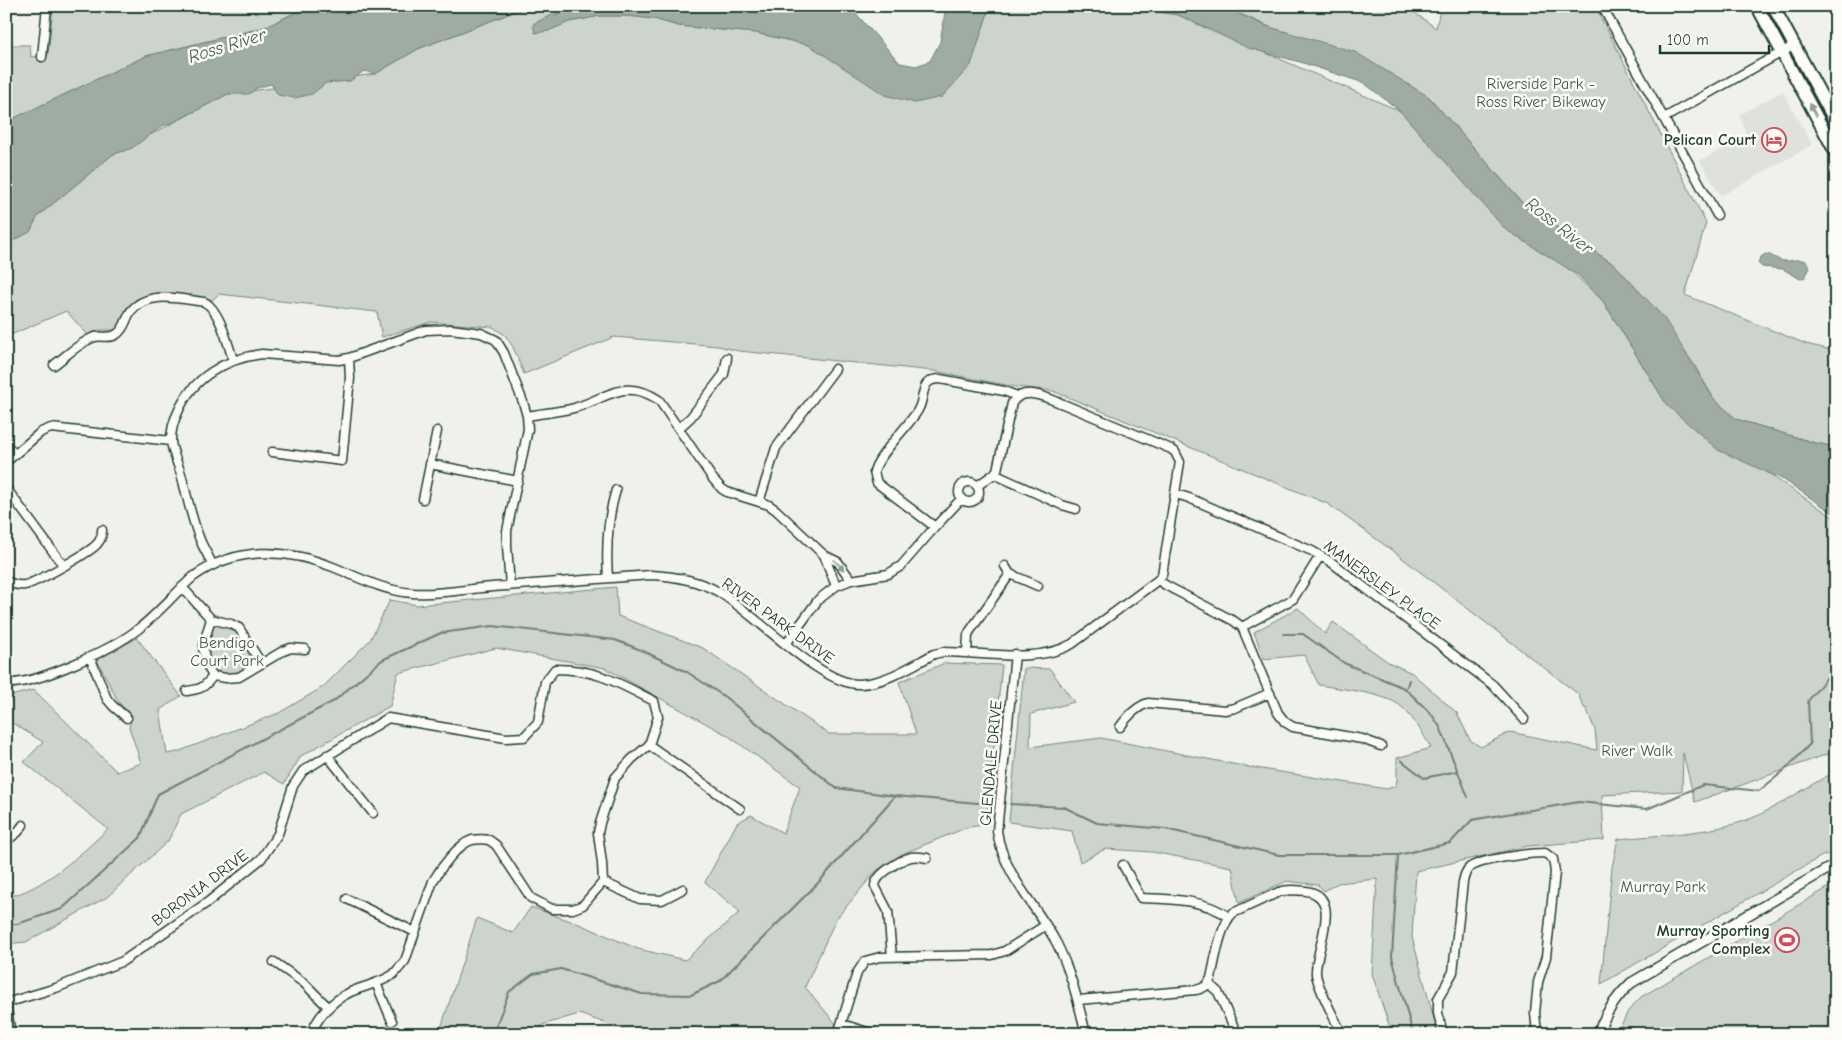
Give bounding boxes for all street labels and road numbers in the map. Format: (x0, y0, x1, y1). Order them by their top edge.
street label: MANERSLEY PLACE (1320, 537, 1444, 633)
street label: RIVER PARK DRIVE (718, 574, 838, 668)
street label: GLENDALE DRIVE (977, 699, 1005, 827)
street label: BORONIA DRIVE (148, 846, 252, 930)

